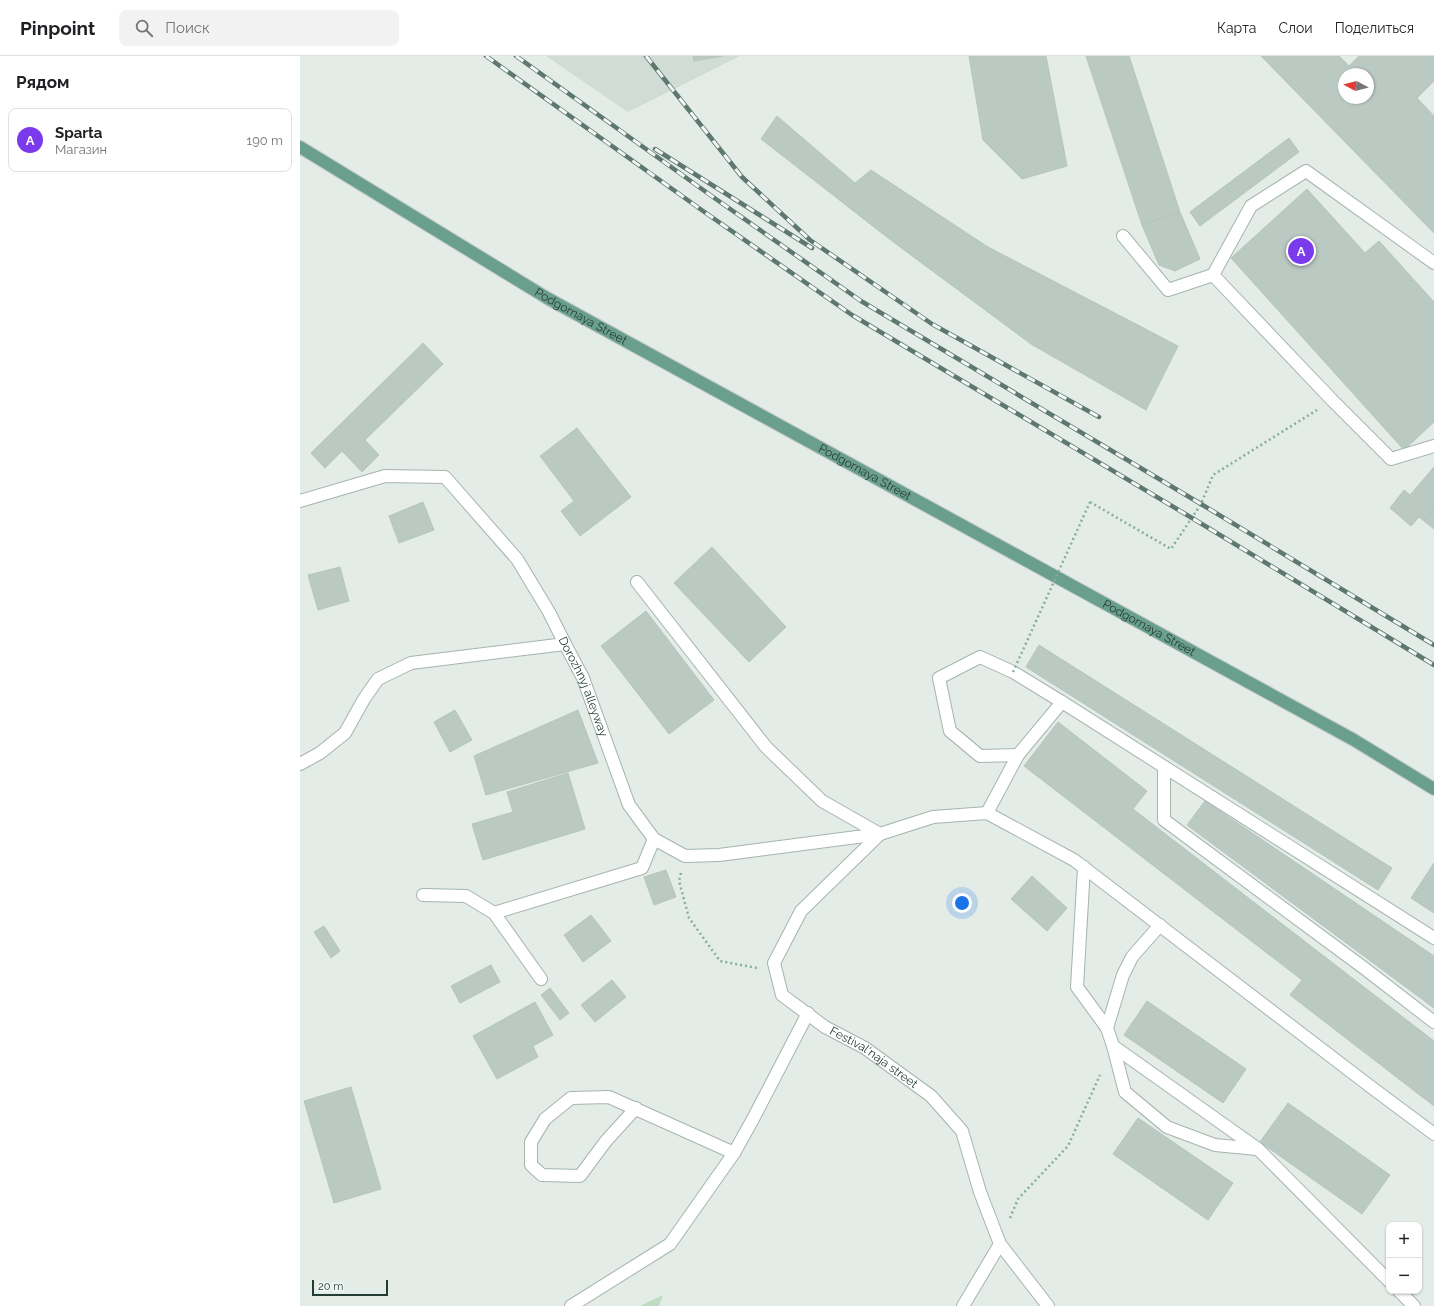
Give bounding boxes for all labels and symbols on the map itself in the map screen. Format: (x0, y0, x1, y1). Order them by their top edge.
north arrow (1338, 68, 1374, 104)
pin: A (1288, 236, 1314, 266)
street label: Podgornaya Street (532, 285, 629, 347)
street label: Podgornaya Street (816, 441, 914, 503)
street label: Podgornaya Street (1100, 597, 1198, 659)
street label: Dorozhnyj alleyway (555, 634, 611, 739)
your location (952, 893, 972, 913)
street label: Festival'naja street (827, 1024, 920, 1091)
scale bar (312, 1278, 388, 1297)

